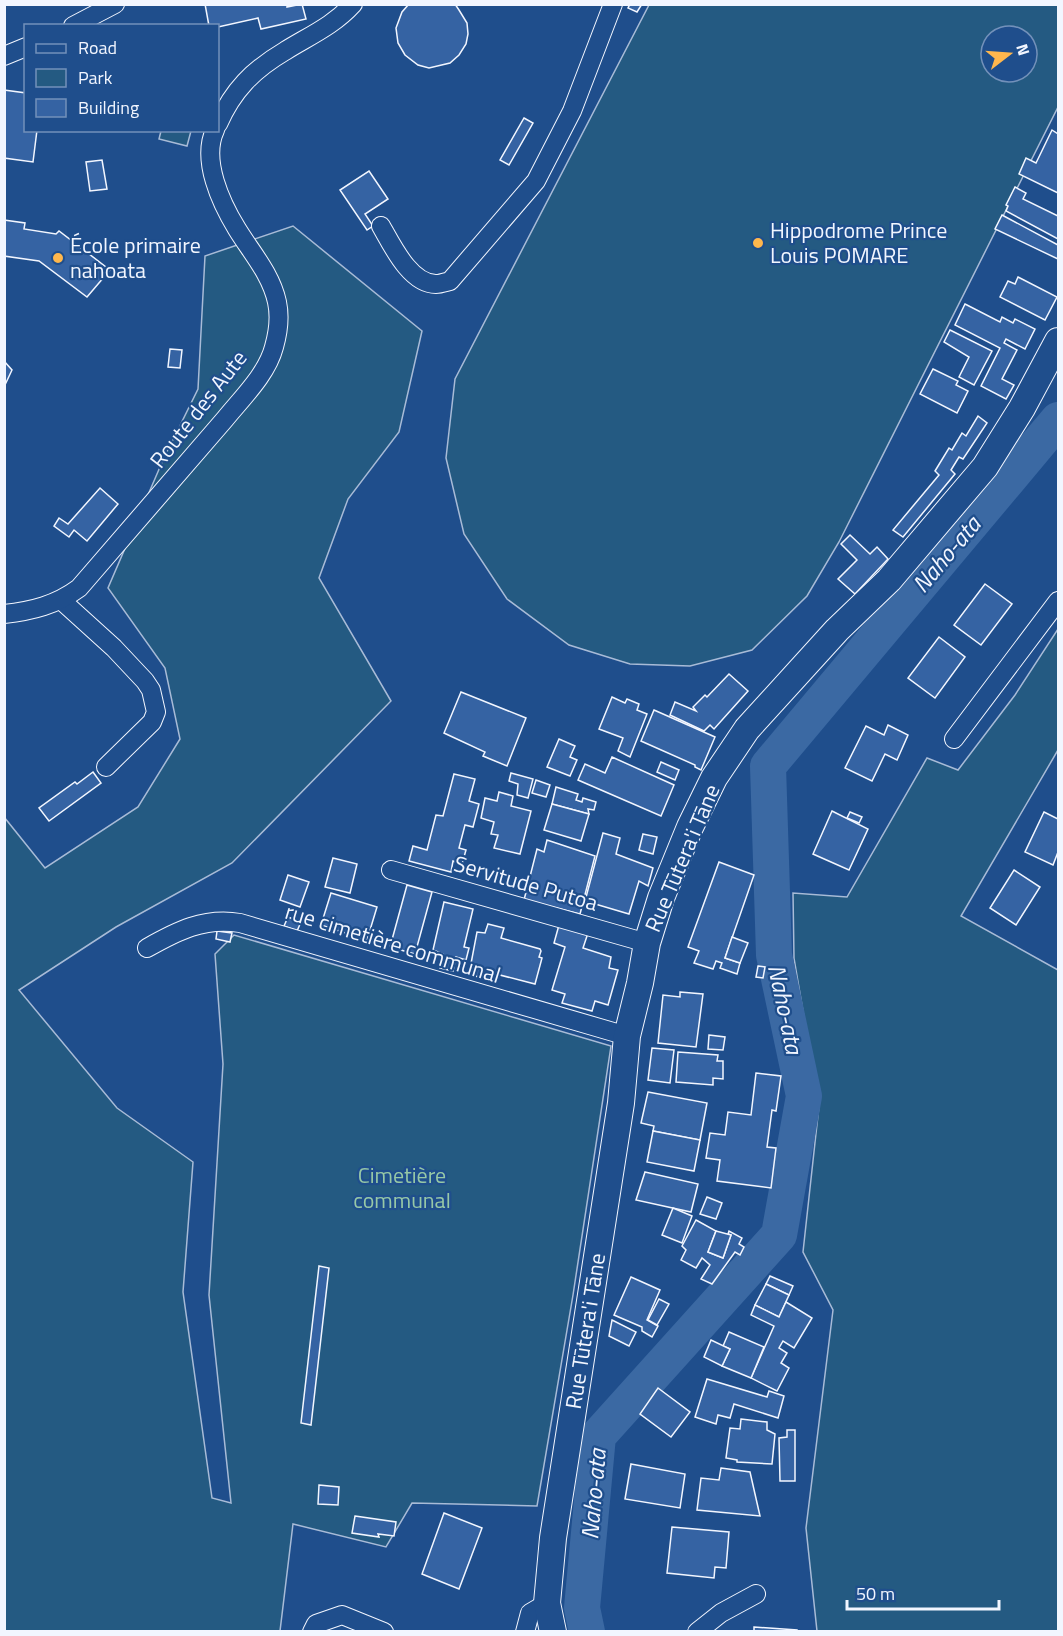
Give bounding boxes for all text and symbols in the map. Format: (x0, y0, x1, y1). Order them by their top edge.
legend (24, 24, 219, 132)
north arrow (979, 24, 1039, 84)
text: Road (78, 34, 117, 61)
text: N (1010, 41, 1036, 58)
text: Park (78, 64, 113, 91)
text: Building (78, 94, 139, 121)
place label: Hippodrome Prince Louis POMARE (770, 213, 947, 272)
place label: École primaire nahoata (70, 228, 201, 287)
marker: Hippodrome Prince Louis POMARE (751, 236, 765, 250)
marker: École primaire nahoata (51, 251, 65, 265)
street label: Route des Aute (141, 343, 255, 475)
water label: Naho-ata (903, 506, 990, 600)
street label: Rue Tūtera'i Tāne (636, 779, 728, 937)
street label: Servitude Putoa (450, 846, 602, 920)
street label: rue cimetière communal (281, 894, 505, 992)
water label: Naho-ata (759, 961, 813, 1059)
park label: Cimetière communal (353, 1158, 451, 1217)
street label: Rue Tūtera'i Tāne (556, 1250, 614, 1412)
water label: Naho-ata (571, 1445, 615, 1541)
scale bar (847, 1573, 998, 1611)
text: 50 m (856, 1580, 895, 1607)

